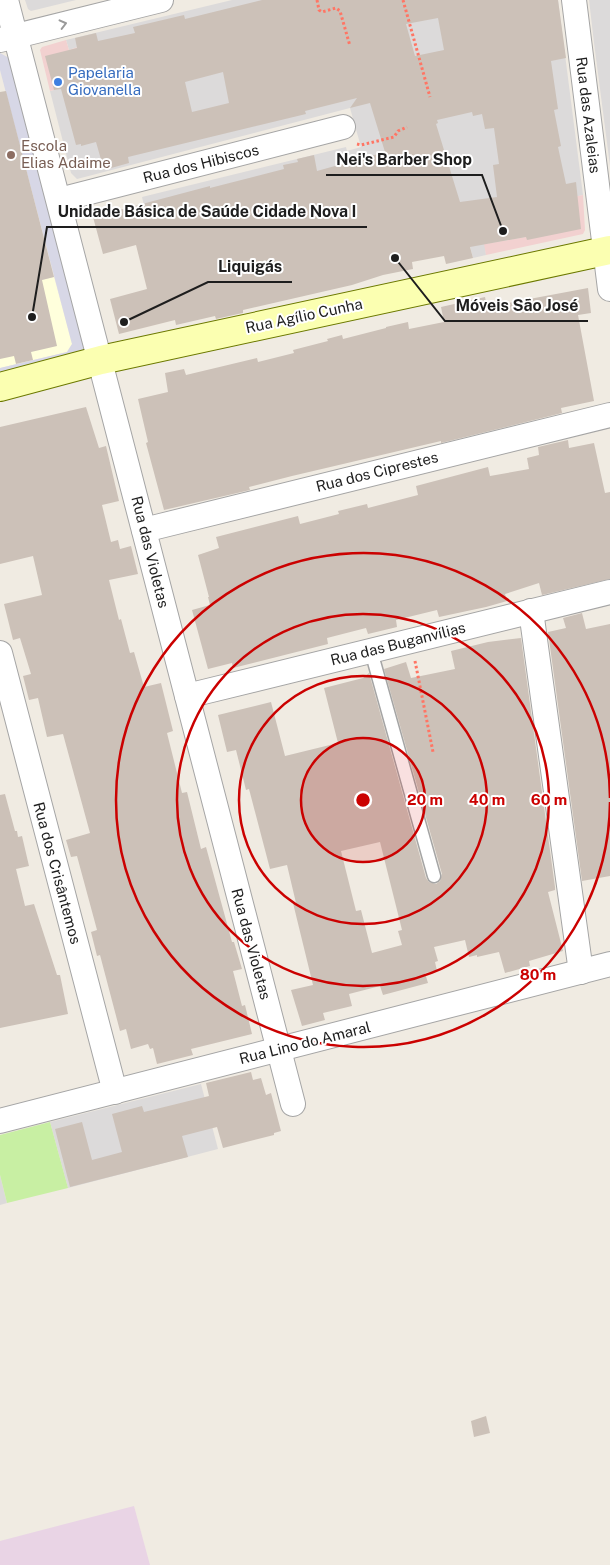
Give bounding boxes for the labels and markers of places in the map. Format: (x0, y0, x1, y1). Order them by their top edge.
place label: Papelaria Giovanella (68, 64, 141, 98)
marker: Papelaria Giovanella (52, 76, 64, 88)
place label: Escola Elias Adaime (21, 137, 111, 171)
callout: Nei's Barber Shop (326, 144, 482, 175)
marker: Escola Elias Adaime (5, 149, 17, 161)
callout: Unidade Básica de Saúde Cidade Nova I (47, 196, 367, 227)
callout: Liquigás (208, 251, 292, 282)
callout: Móveis São José (445, 290, 588, 321)
centre of rings (354, 791, 372, 809)

